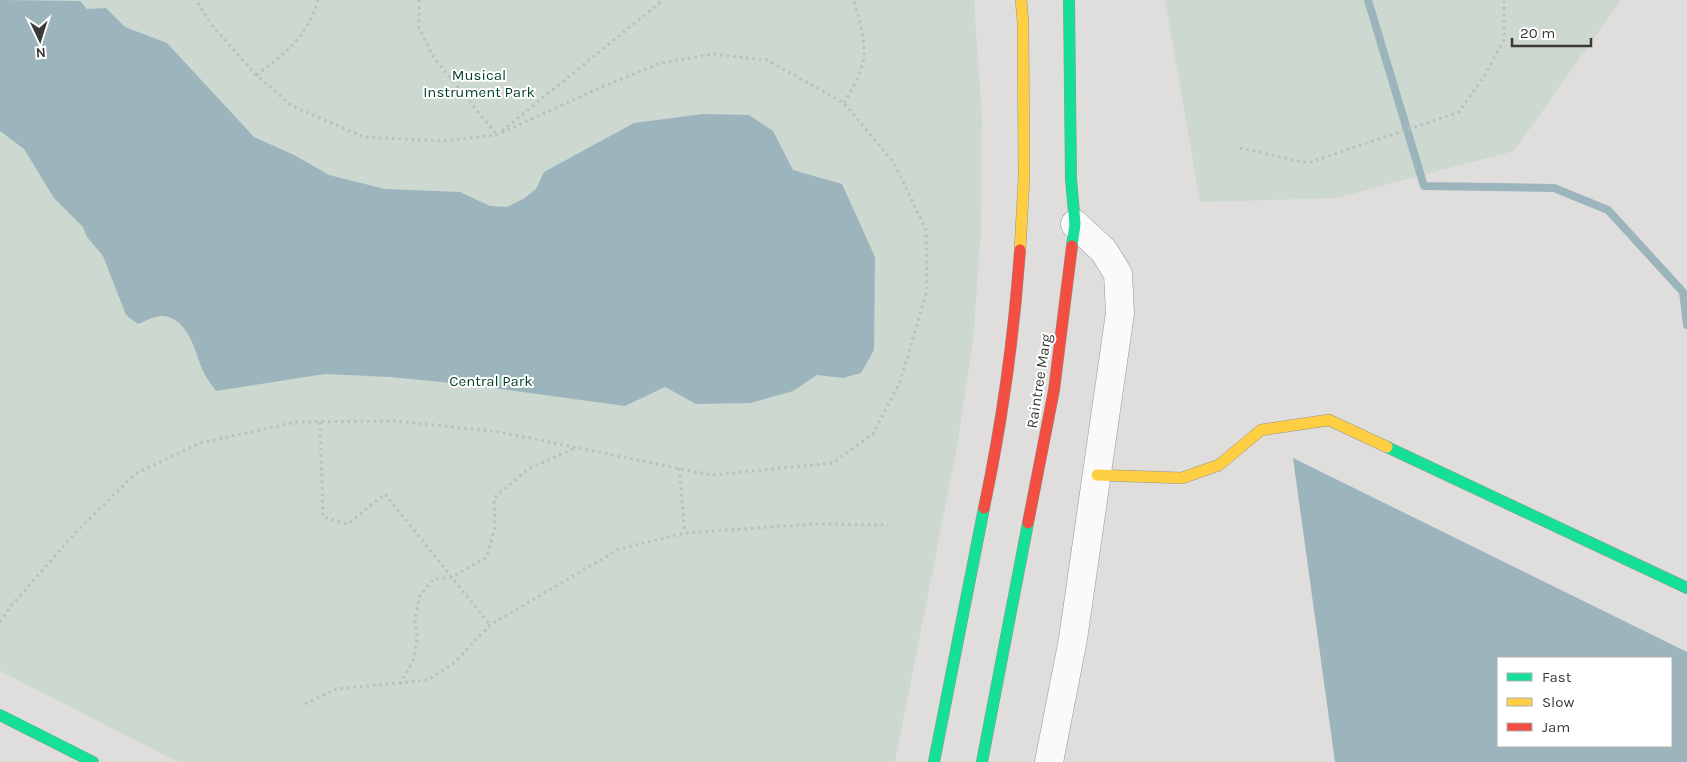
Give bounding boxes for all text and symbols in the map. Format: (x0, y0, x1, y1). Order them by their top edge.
north arrow (15, 15, 65, 65)
scale bar (1512, 15, 1591, 47)
text: 20 m (1520, 24, 1555, 42)
text: N (35, 44, 46, 61)
park label: Musical Instrument Park (423, 66, 535, 101)
street label: Raintree Marg (1023, 332, 1055, 430)
park label: Central Park (449, 372, 533, 390)
legend (1497, 657, 1672, 747)
text: Fast (1542, 668, 1572, 686)
text: Slow (1542, 693, 1574, 711)
text: Jam (1542, 718, 1570, 736)

